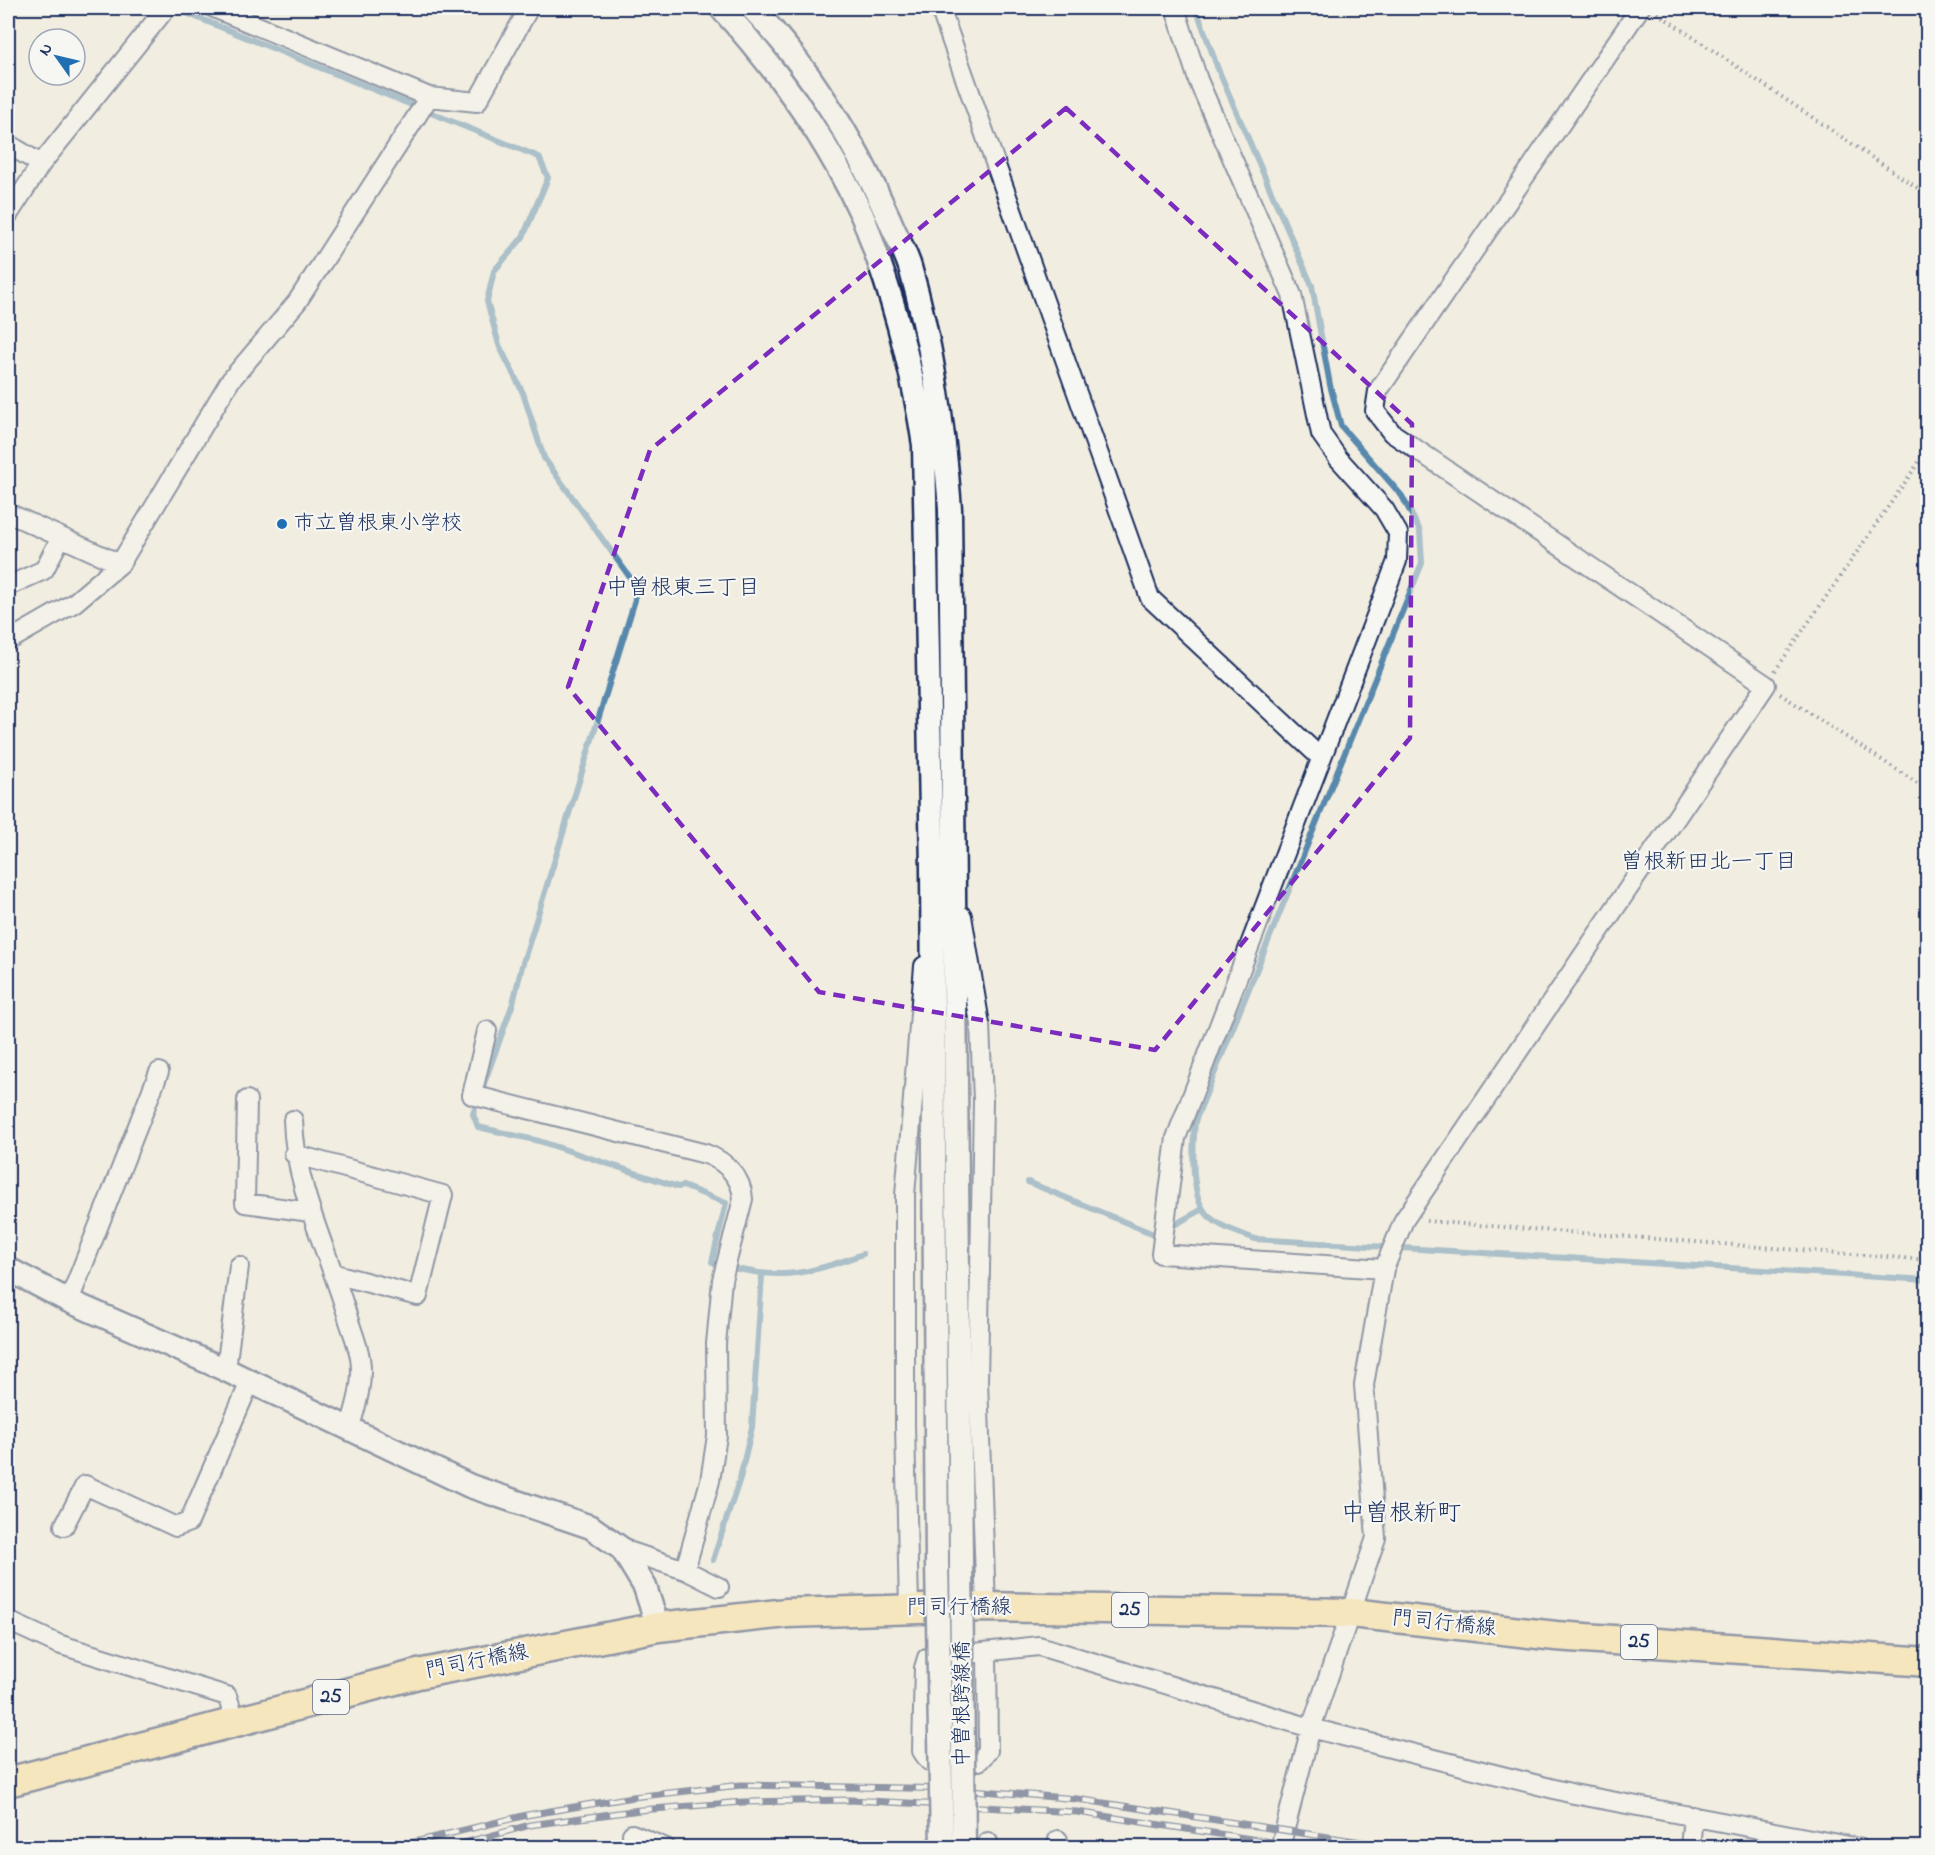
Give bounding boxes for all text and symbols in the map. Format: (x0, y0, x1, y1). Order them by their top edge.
north arrow (27, 27, 87, 87)
text: N (33, 38, 59, 61)
place label: 市立曽根東小学校 (294, 509, 462, 539)
marker: 市立曽根東小学校 (275, 517, 289, 531)
district label: 中曽根東三丁目 (606, 573, 760, 605)
district label: 曽根新田北一丁目 (1621, 847, 1797, 879)
district label: 中曽根新町 (1341, 1497, 1461, 1532)
street label: 門司行橋線 (907, 1593, 1012, 1623)
road number: 25 (1112, 1593, 1148, 1627)
street label: 門司行橋線 (1390, 1604, 1498, 1644)
road number: 25 (1621, 1625, 1657, 1659)
street label: 門司行橋線 (423, 1637, 531, 1687)
street label: 中曽根跨線橋 (948, 1641, 978, 1767)
road number: 25 (313, 1680, 349, 1714)

